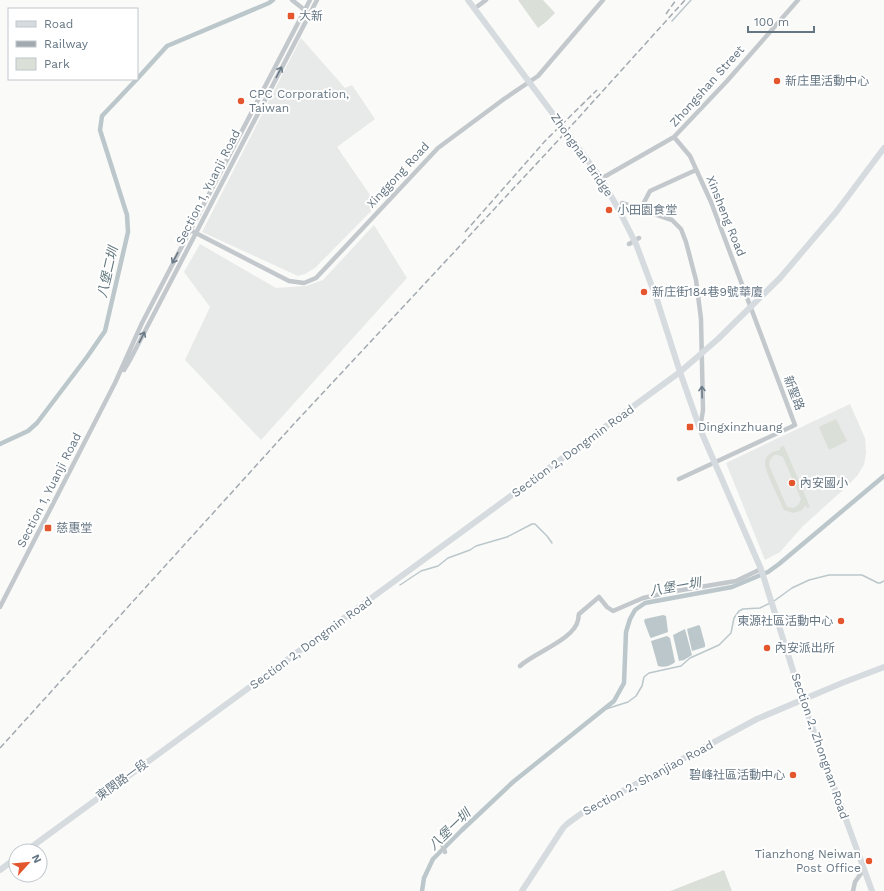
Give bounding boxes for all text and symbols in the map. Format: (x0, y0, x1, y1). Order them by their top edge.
legend (8, 8, 138, 80)
scale bar (748, 8, 814, 34)
place label: 大新 (299, 9, 323, 23)
marker: 大新 (286, 11, 296, 21)
text: 100 m (754, 15, 789, 29)
text: Road (44, 17, 73, 31)
text: Railway (44, 37, 89, 51)
street label: Zhongshan Street (667, 43, 747, 129)
text: Park (44, 57, 70, 71)
one-way arrow (275, 67, 283, 79)
place label: 新庄里活動中心 (785, 74, 869, 88)
marker: 新庄里活動中心 (772, 76, 782, 86)
place label: CPC Corporation, Taiwan (249, 87, 349, 115)
marker: CPC Corporation, Taiwan (236, 96, 246, 106)
street label: Zhongnan Bridge (548, 111, 616, 199)
street label: Section 1, Yuanji Road (173, 127, 243, 247)
street label: Xinggong Road (364, 139, 432, 211)
street label: Xinsheng Road (703, 174, 749, 258)
place label: 小田園食堂 (617, 203, 677, 217)
marker: 小田園食堂 (604, 205, 614, 215)
water label: 八堡二圳 (94, 243, 121, 299)
one-way arrow (171, 252, 179, 264)
place label: 新庄街184巷9號華廈 (652, 285, 763, 299)
marker: 新庄街184巷9號華廈 (639, 287, 649, 297)
one-way arrow (139, 331, 146, 343)
street label: 新聖路 (781, 374, 807, 412)
one-way arrow (698, 386, 706, 399)
street label: Section 2, Dongmin Road (509, 402, 637, 500)
place label: Dingxinzhuang (698, 420, 783, 434)
marker: Dingxinzhuang (685, 422, 695, 432)
street label: Section 1, Yuanji Road (14, 430, 84, 550)
place label: 內安國小 (800, 476, 848, 490)
marker: 內安國小 (787, 478, 797, 488)
place label: 慈惠堂 (56, 521, 92, 535)
marker: 慈惠堂 (43, 523, 53, 533)
water label: 八堡一圳 (648, 574, 704, 598)
street label: Section 2, Dongmin Road (247, 594, 375, 692)
place label: 東源社區活動中心 (737, 614, 833, 628)
marker: 東源社區活動中心 (836, 616, 846, 626)
place label: 內安派出所 (775, 641, 835, 655)
marker: 內安派出所 (762, 643, 772, 653)
street label: Section 2, Zhongnan Road (788, 671, 852, 821)
street label: Section 2, Shanjiao Road (580, 738, 716, 818)
street label: 東閔路一段 (94, 757, 150, 803)
place label: 碧峰社區活動中心 (689, 768, 785, 782)
marker: 碧峰社區活動中心 (788, 770, 798, 780)
water label: 八堡一圳 (425, 805, 475, 853)
north arrow (8, 843, 48, 883)
place label: Tianzhong Neiwan Post Office (755, 847, 861, 875)
text: N (29, 852, 44, 865)
marker: Tianzhong Neiwan Post Office (864, 856, 874, 866)

